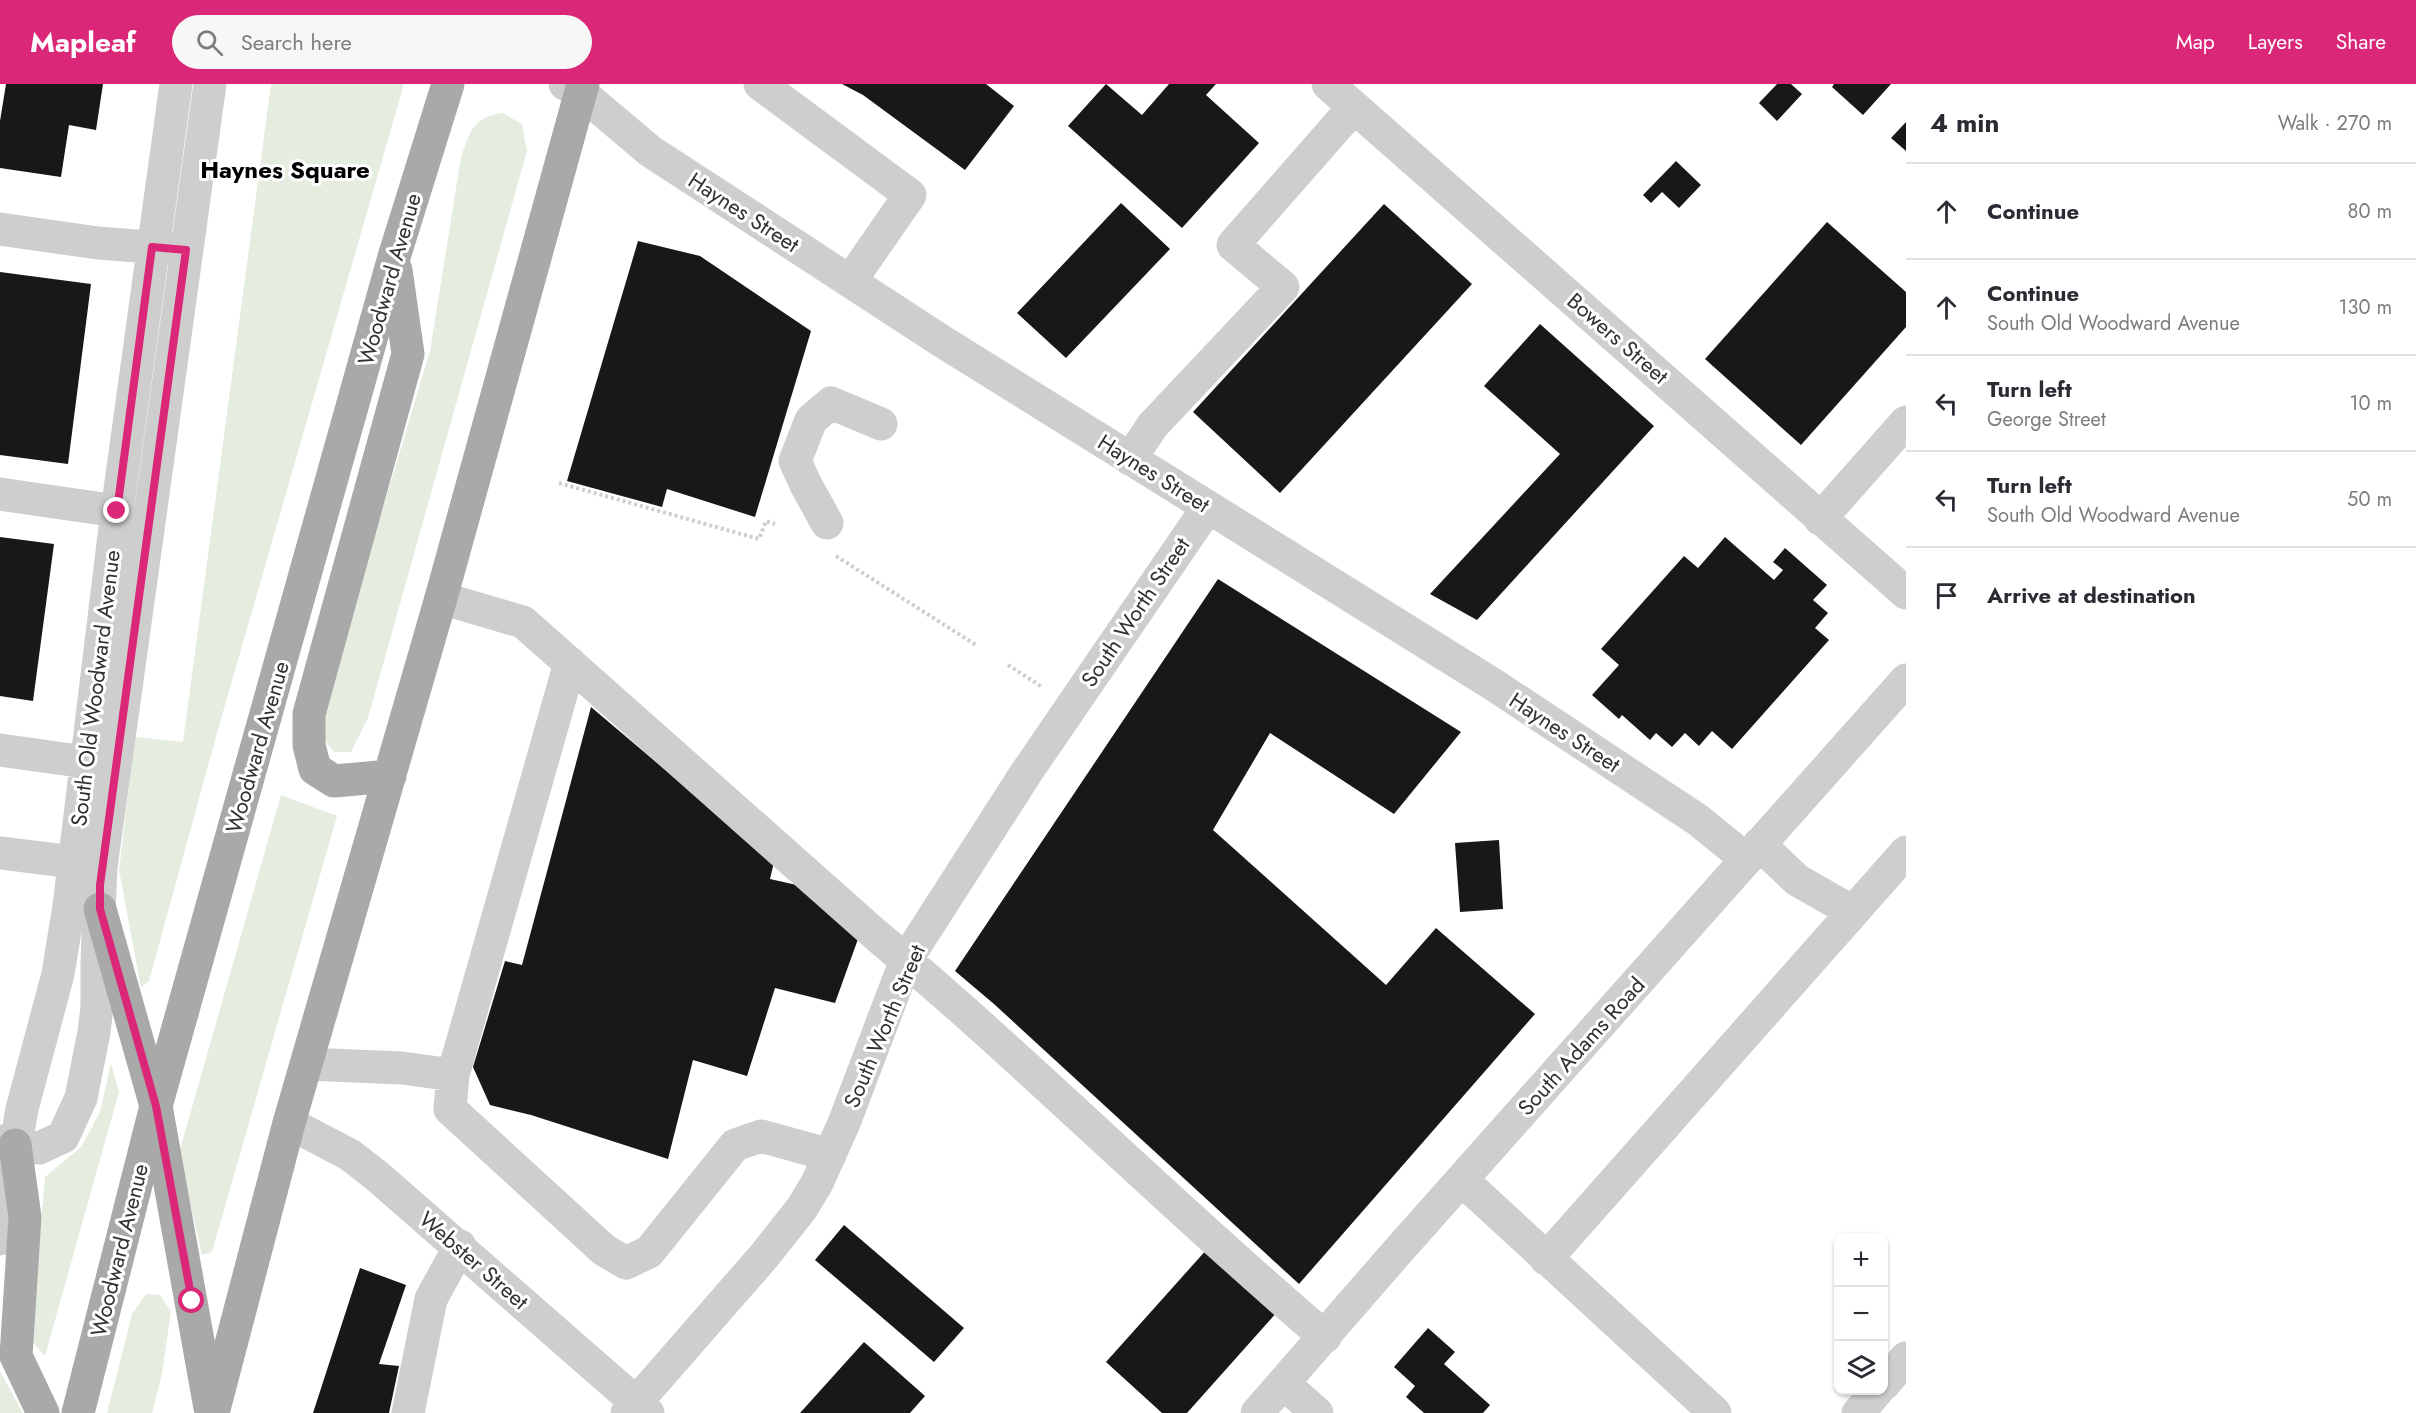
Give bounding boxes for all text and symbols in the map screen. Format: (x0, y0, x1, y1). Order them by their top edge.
search box (172, 15, 592, 69)
text: Mapleaf (30, 22, 136, 63)
icon: search (193, 26, 226, 59)
text: Search here (241, 26, 352, 58)
text: Map (2176, 27, 2215, 57)
text: Layers (2248, 27, 2303, 57)
text: Share (2336, 27, 2386, 57)
text: 4 min (1930, 104, 1999, 142)
text: Walk · 270 m (2278, 109, 2392, 138)
district label: Haynes Square (200, 152, 370, 187)
street label: Haynes Street (682, 164, 806, 260)
street label: Woodward Avenue (349, 189, 429, 369)
icon: ahead (1930, 195, 1963, 228)
text: Continue (1987, 195, 2079, 227)
text: 80 m (2347, 197, 2392, 226)
text: Continue (1987, 277, 2079, 309)
street label: Bowers Street (1560, 285, 1676, 392)
icon: ahead (1930, 291, 1963, 324)
text: 130 m (2338, 293, 2392, 322)
text: South Old Woodward Avenue (1987, 309, 2240, 338)
text: Turn left (1987, 373, 2072, 405)
icon: left (1930, 387, 1963, 420)
text: 10 m (2349, 389, 2392, 418)
text: George Street (1987, 405, 2106, 434)
street label: Haynes Street (1092, 426, 1217, 521)
text: Turn left (1987, 469, 2072, 501)
icon: left (1930, 483, 1963, 516)
text: 50 m (2347, 485, 2392, 514)
route end (103, 497, 129, 523)
text: South Old Woodward Avenue (1987, 501, 2240, 530)
street label: South Worth Street (1073, 530, 1197, 693)
street label: South Old Woodward Avenue (62, 548, 128, 828)
icon: arrive (1930, 579, 1963, 612)
text: Arrive at destination (1987, 579, 2196, 611)
street label: Woodward Avenue (217, 657, 297, 837)
street label: Haynes Street (1503, 684, 1627, 780)
street label: South Worth Street (835, 939, 933, 1113)
street label: South Adams Road (1510, 970, 1652, 1122)
street label: Woodward Avenue (82, 1160, 156, 1340)
street label: Webster Street (412, 1203, 536, 1317)
map controls (1834, 1233, 1888, 1395)
button: + (1834, 1233, 1888, 1287)
route start (178, 1287, 204, 1313)
button: − (1834, 1287, 1888, 1341)
button: layers (1834, 1341, 1888, 1395)

